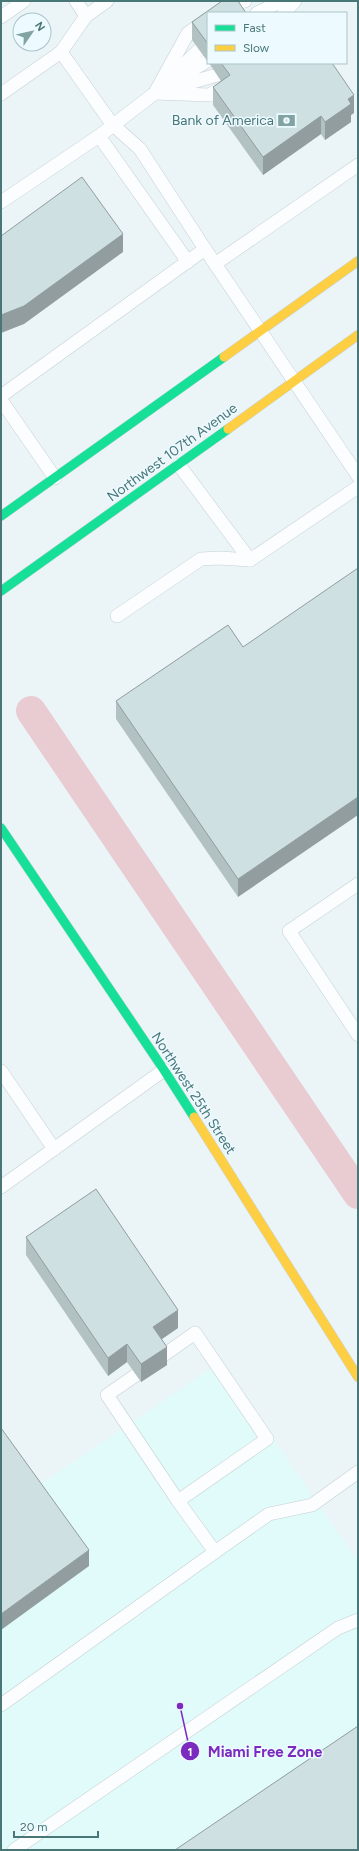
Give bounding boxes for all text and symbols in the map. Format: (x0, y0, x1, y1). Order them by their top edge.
north arrow (12, 12, 52, 52)
legend (207, 12, 347, 64)
text: N (32, 20, 48, 34)
text: Fast (243, 21, 266, 35)
text: Slow (243, 41, 270, 55)
bank icon: Bank of America (277, 110, 297, 130)
place label: Bank of America (172, 112, 274, 129)
street label: Northwest 107th Avenue (104, 399, 241, 505)
street label: Northwest 25th Street (148, 1029, 239, 1157)
callout: Miami Free Zone (180, 1738, 331, 1765)
text: Miami Free Zone (208, 1743, 323, 1761)
text: 1 (187, 1745, 193, 1759)
scale bar (14, 1813, 98, 1839)
text: 20 m (20, 1820, 48, 1834)

